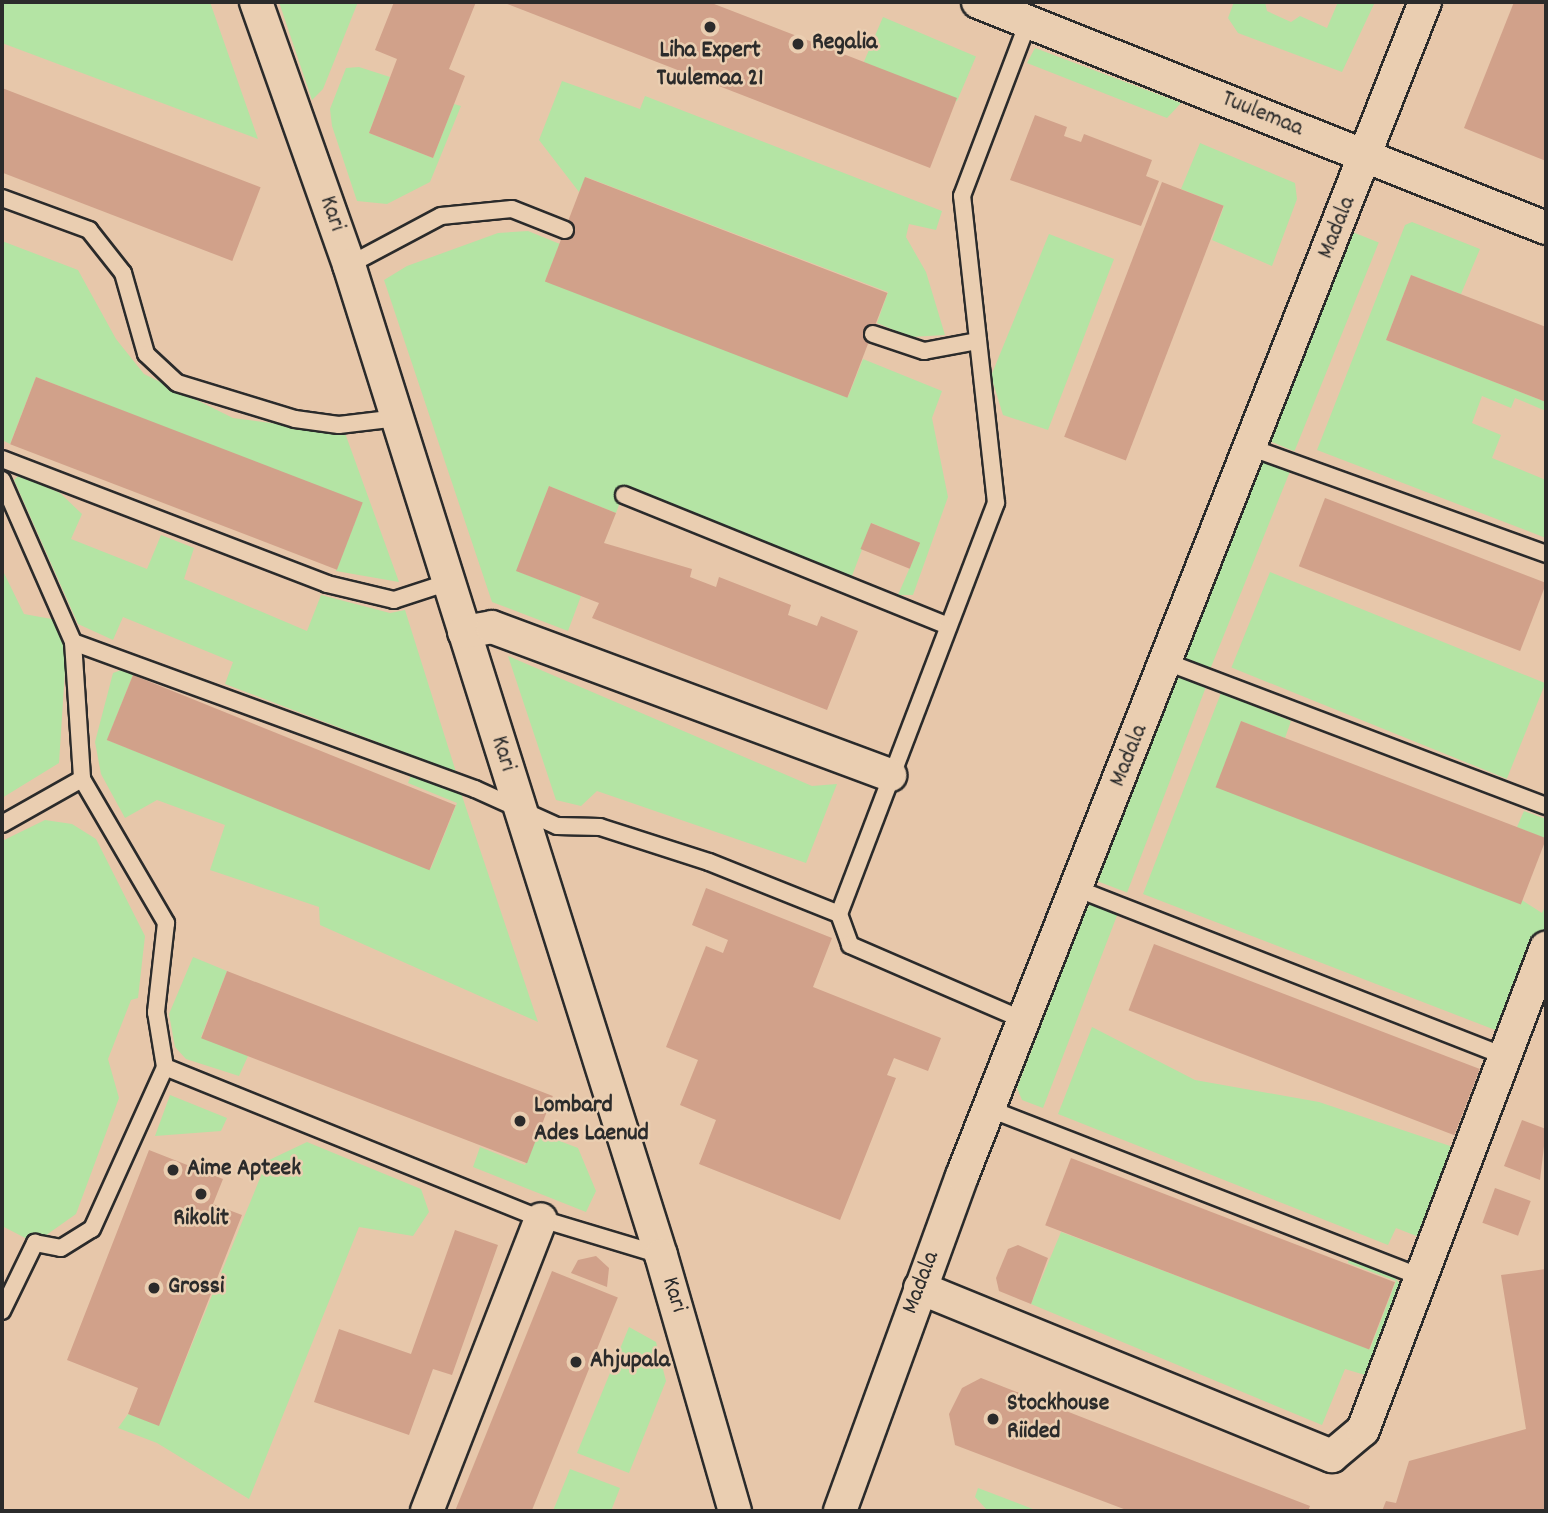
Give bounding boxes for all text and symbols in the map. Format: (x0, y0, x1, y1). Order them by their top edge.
marker: Liha Expert Tuulemaa 21 (702, 19, 718, 35)
place label: Regalia (812, 30, 877, 58)
marker: Regalia (790, 36, 806, 52)
place label: Liha Expert Tuulemaa 21 (657, 38, 763, 94)
street label: Tuulemaa (1217, 86, 1307, 144)
street label: Kari (312, 192, 350, 236)
street label: Madala (1313, 193, 1363, 263)
street label: Madala (1105, 721, 1155, 791)
street label: Kari (483, 733, 521, 775)
place label: Lombard Ades Laenud (534, 1093, 649, 1149)
marker: Lombard Ades Laenud (512, 1113, 528, 1129)
place label: Aime Apteek (187, 1156, 301, 1184)
marker: Aime Apteek (165, 1162, 181, 1178)
marker: Rikolit (193, 1186, 209, 1202)
place label: Rikolit (173, 1206, 229, 1234)
street label: Madala (897, 1248, 947, 1318)
place label: Grossi (168, 1274, 224, 1302)
street label: Kari (654, 1274, 692, 1316)
marker: Grossi (146, 1280, 162, 1296)
place label: Ahjupala (590, 1348, 670, 1376)
marker: Ahjupala (568, 1354, 584, 1370)
place label: Stockhouse Riided (1007, 1391, 1109, 1447)
marker: Stockhouse Riided (985, 1411, 1001, 1427)

